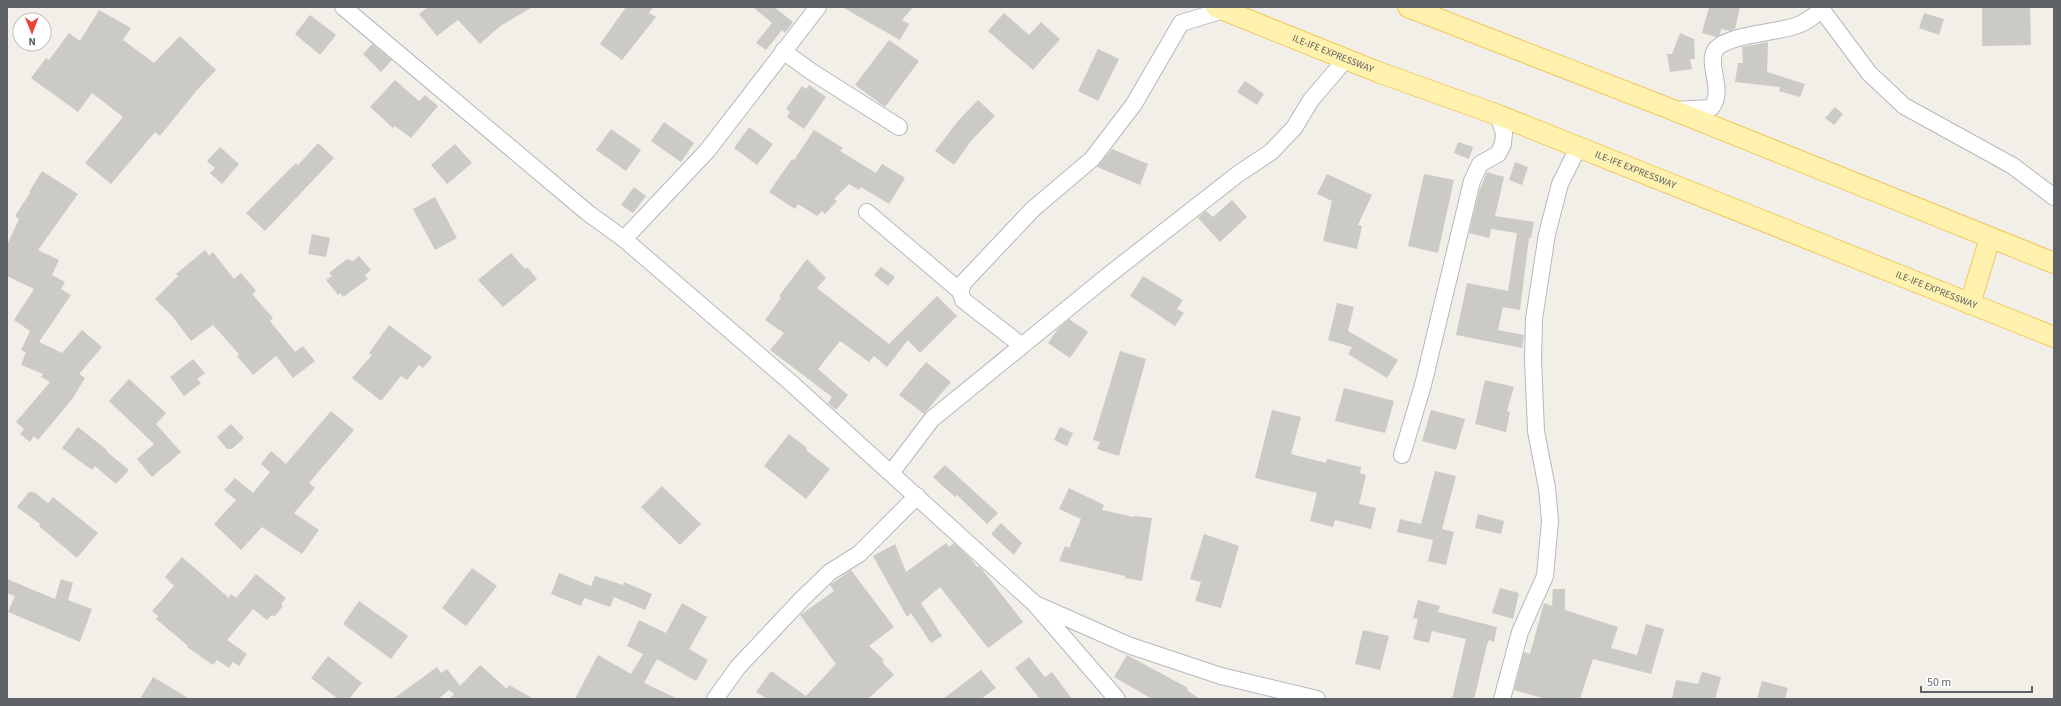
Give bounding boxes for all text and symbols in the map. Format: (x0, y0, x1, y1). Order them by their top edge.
north arrow (12, 12, 52, 52)
street label: ILE-IFE EXPRESSWAY (1290, 31, 1376, 77)
text: N (28, 34, 36, 49)
street label: ILE-IFE EXPRESSWAY (1593, 147, 1678, 192)
street label: ILE-IFE EXPRESSWAY (1894, 267, 1979, 313)
scale bar (1921, 668, 2032, 694)
text: 50 m (1927, 674, 1951, 691)

